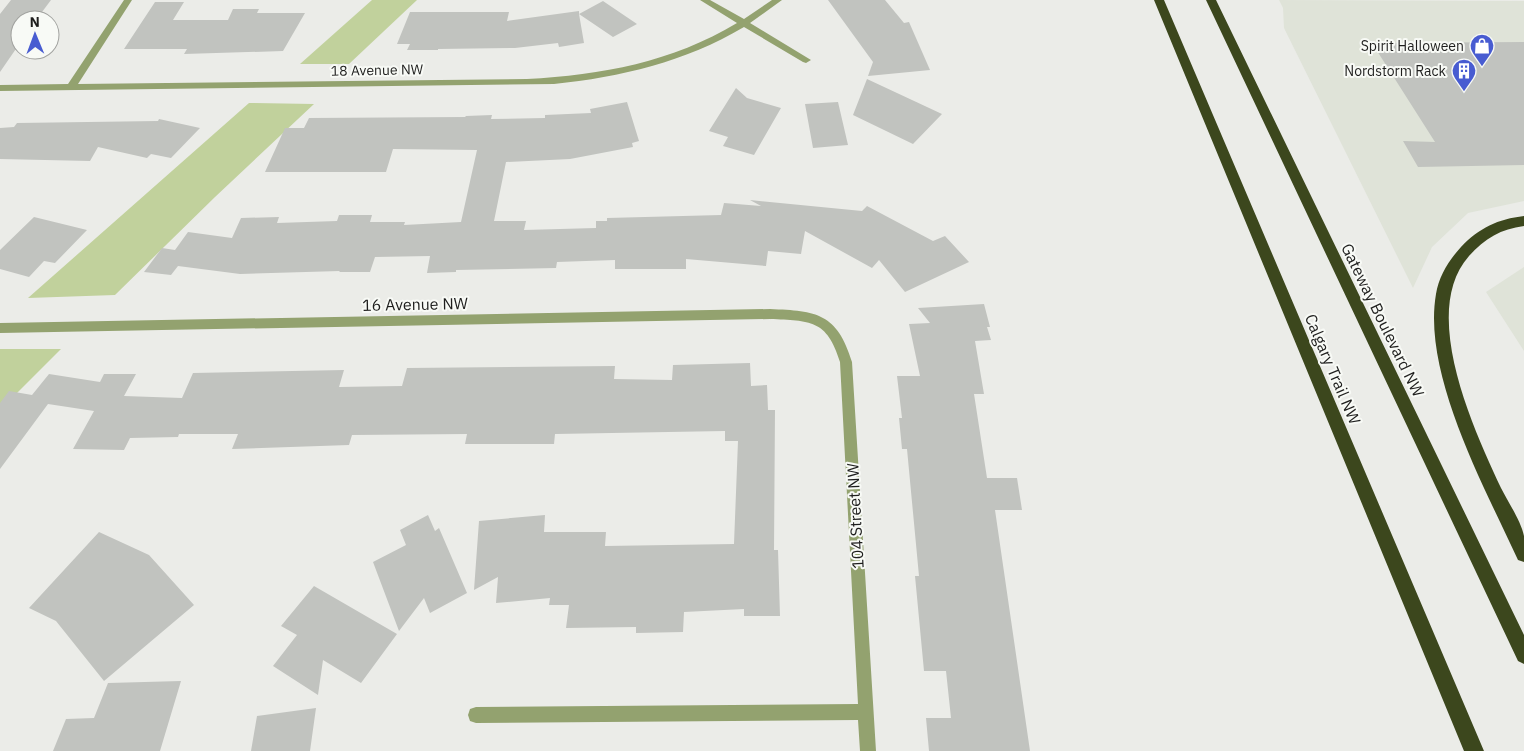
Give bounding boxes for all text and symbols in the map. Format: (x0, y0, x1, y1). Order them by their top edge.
north arrow (10, 10, 60, 60)
text: N (30, 13, 40, 31)
shop icon: Spirit Halloween (1469, 33, 1495, 67)
place label: Spirit Halloween (1361, 37, 1464, 55)
building icon: Nordstorm Rack (1451, 58, 1477, 92)
street label: 18 Avenue NW (331, 60, 424, 80)
place label: Nordstorm Rack (1344, 62, 1447, 80)
street label: Gateway Boulevard NW (1337, 240, 1429, 400)
street label: 16 Avenue NW (362, 293, 468, 315)
street label: Calgary Trail NW (1301, 311, 1365, 427)
street label: 104 Street NW (842, 463, 868, 569)

